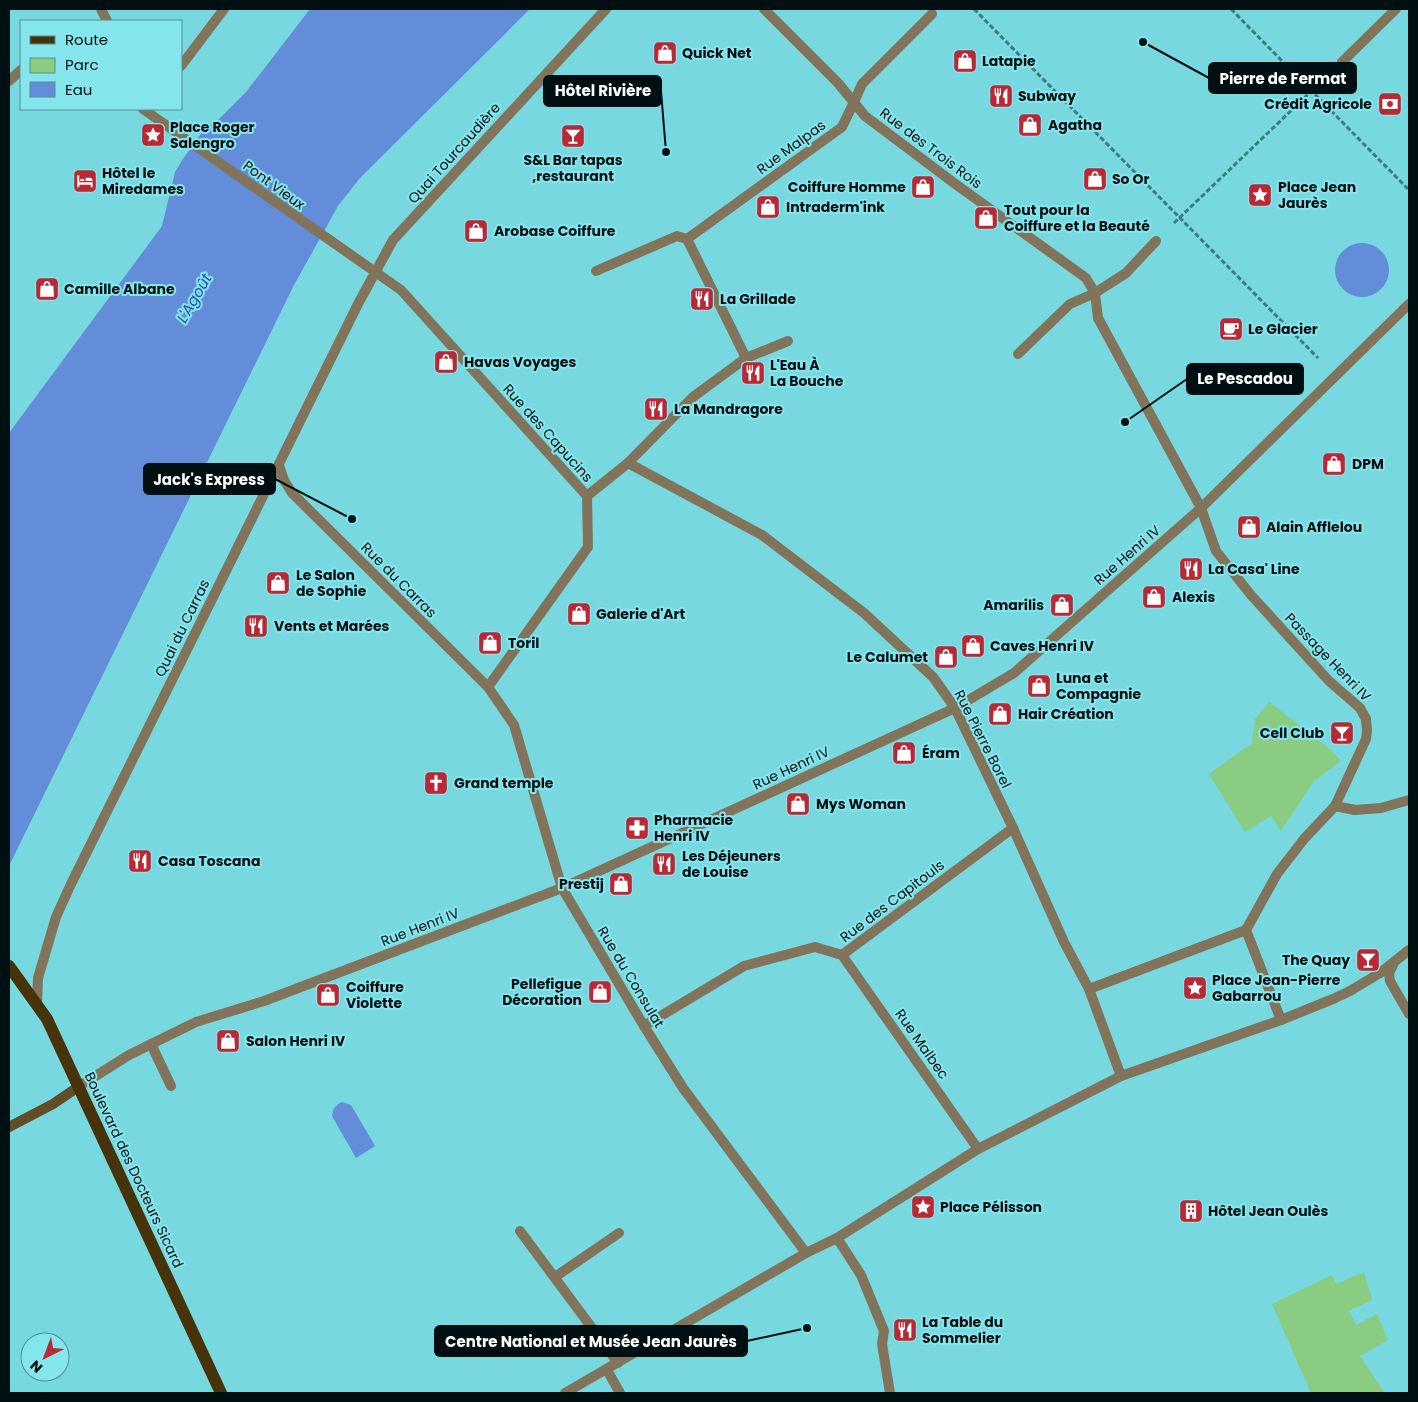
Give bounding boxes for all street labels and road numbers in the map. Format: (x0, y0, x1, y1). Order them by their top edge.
street label: Quai Tourcaudière (403, 98, 505, 208)
street label: Rue des Trois Rois (876, 103, 986, 193)
street label: Rue Malpas (752, 115, 830, 179)
street label: Pont Vieux (239, 156, 309, 214)
street label: Rue des Capucins (498, 379, 598, 487)
street label: Rue Henri IV (1089, 520, 1165, 590)
street label: Rue du Carras (357, 538, 441, 622)
street label: Quai du Carras (150, 576, 214, 680)
street label: Passage Henri IV (1280, 608, 1376, 706)
street label: Rue Pierre Borel (950, 686, 1016, 792)
street label: Rue Henri IV (749, 741, 833, 795)
street label: Rue des Capitouls (836, 855, 948, 947)
street label: Rue Henri IV (378, 903, 463, 951)
street label: Rue du Consulat (593, 923, 669, 1031)
street label: Rue Malbec (890, 1005, 954, 1083)
street label: Boulevard des Docteurs Sicard (80, 1069, 188, 1271)

